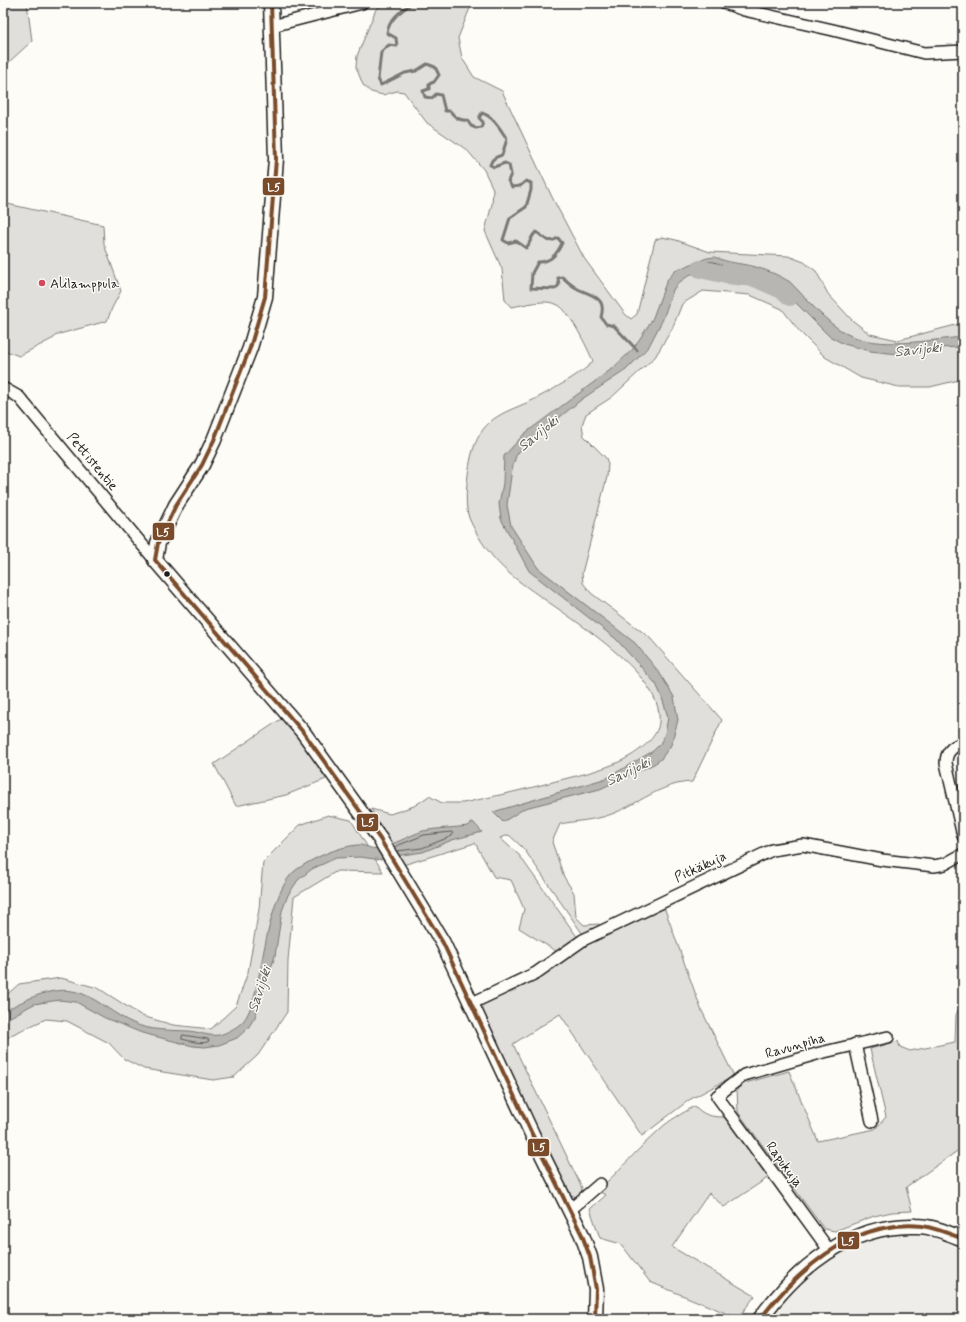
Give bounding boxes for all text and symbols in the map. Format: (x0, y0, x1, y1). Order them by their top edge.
line badge: L5 (262, 177, 285, 196)
text: L5 (267, 181, 281, 195)
place label: Alilamppula (50, 275, 120, 293)
marker: Alilamppula (37, 278, 47, 288)
water label: Savijoki (894, 337, 944, 362)
water label: Savijoki (514, 410, 565, 456)
street label: Pettistentie (63, 429, 122, 495)
line badge: L5 (152, 522, 175, 541)
text: L5 (156, 526, 170, 540)
unlabelled marker (162, 569, 172, 579)
water label: Savijoki (603, 752, 656, 791)
line badge: L5 (356, 813, 379, 832)
text: L5 (361, 816, 375, 830)
street label: Pitkäkuja (672, 847, 729, 887)
water label: Savijoki (243, 962, 277, 1015)
street label: Ravunpiha (763, 1029, 827, 1063)
line badge: L5 (527, 1138, 550, 1157)
street label: Rapukuja (762, 1138, 807, 1191)
text: L5 (532, 1141, 546, 1155)
line badge: L5 (837, 1231, 860, 1250)
text: L5 (841, 1235, 855, 1249)

